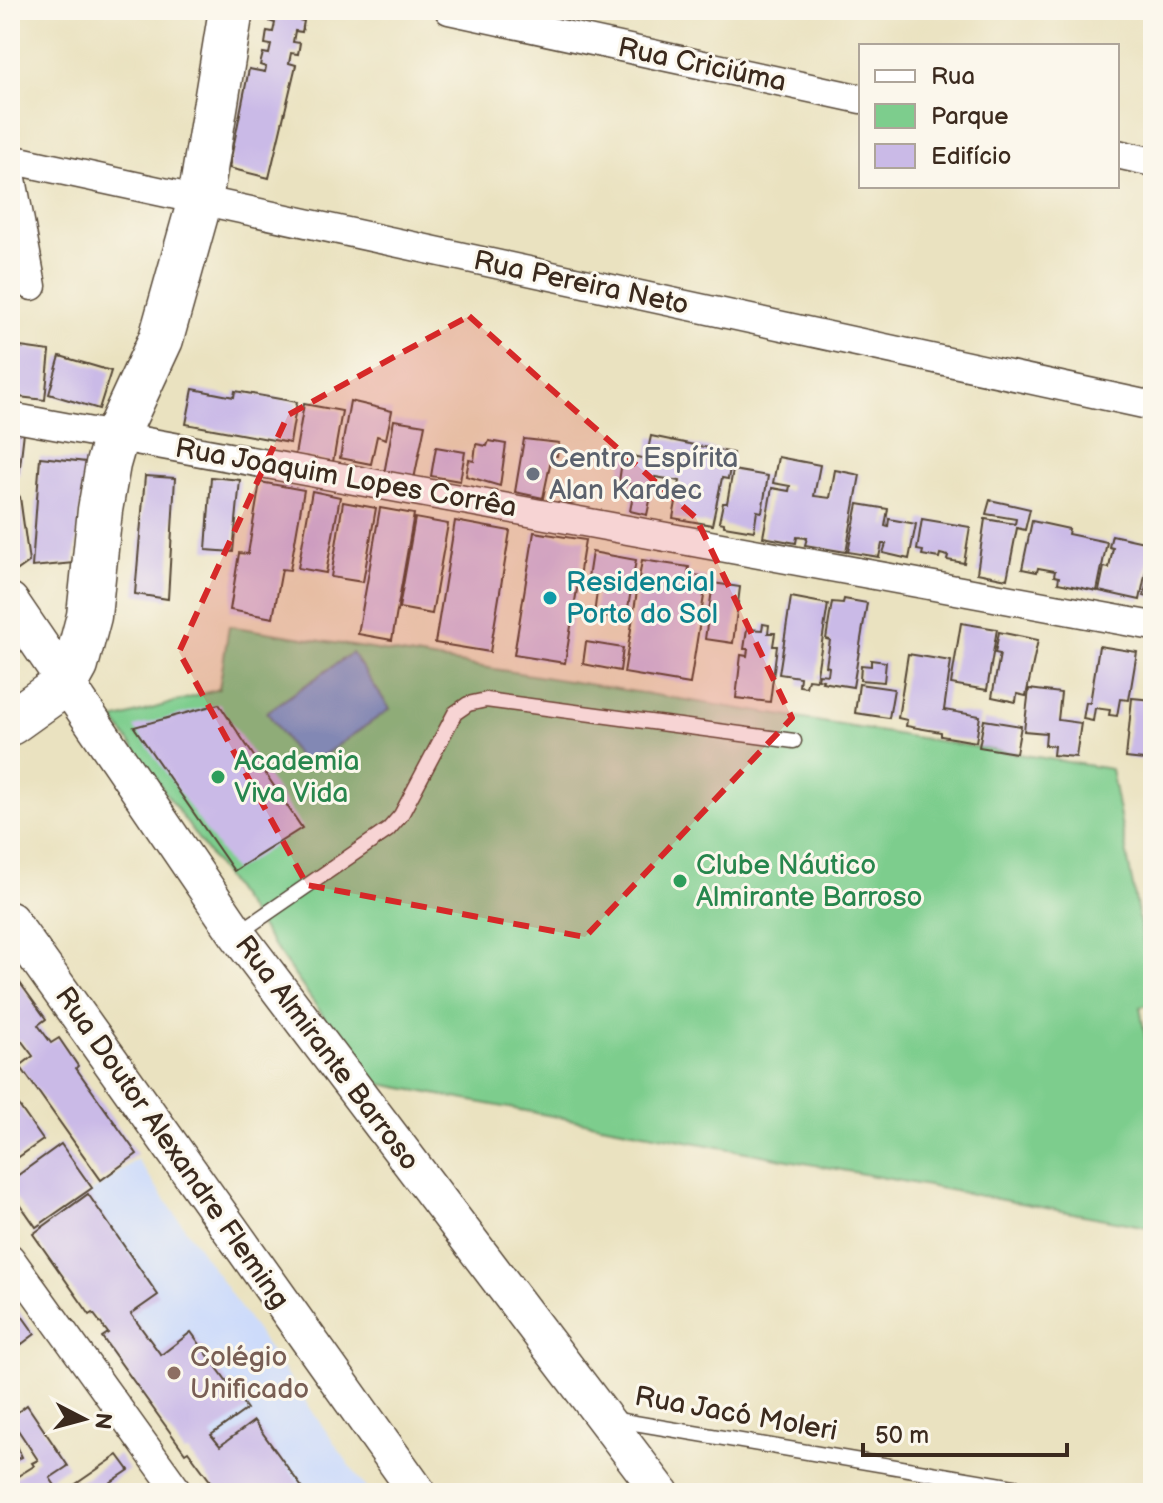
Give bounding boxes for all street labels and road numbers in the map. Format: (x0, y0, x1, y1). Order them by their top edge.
street label: Rua Criciúma (615, 31, 789, 99)
street label: Rua Pereira Neto (470, 244, 692, 322)
street label: Rua Joaquim Lopes Corrêa (173, 432, 519, 524)
street label: Rua Almirante Barroso (228, 929, 426, 1177)
street label: Rua Doutor Alexandre Fleming (48, 981, 296, 1315)
street label: Rua Jacó Moleri (632, 1380, 840, 1448)

